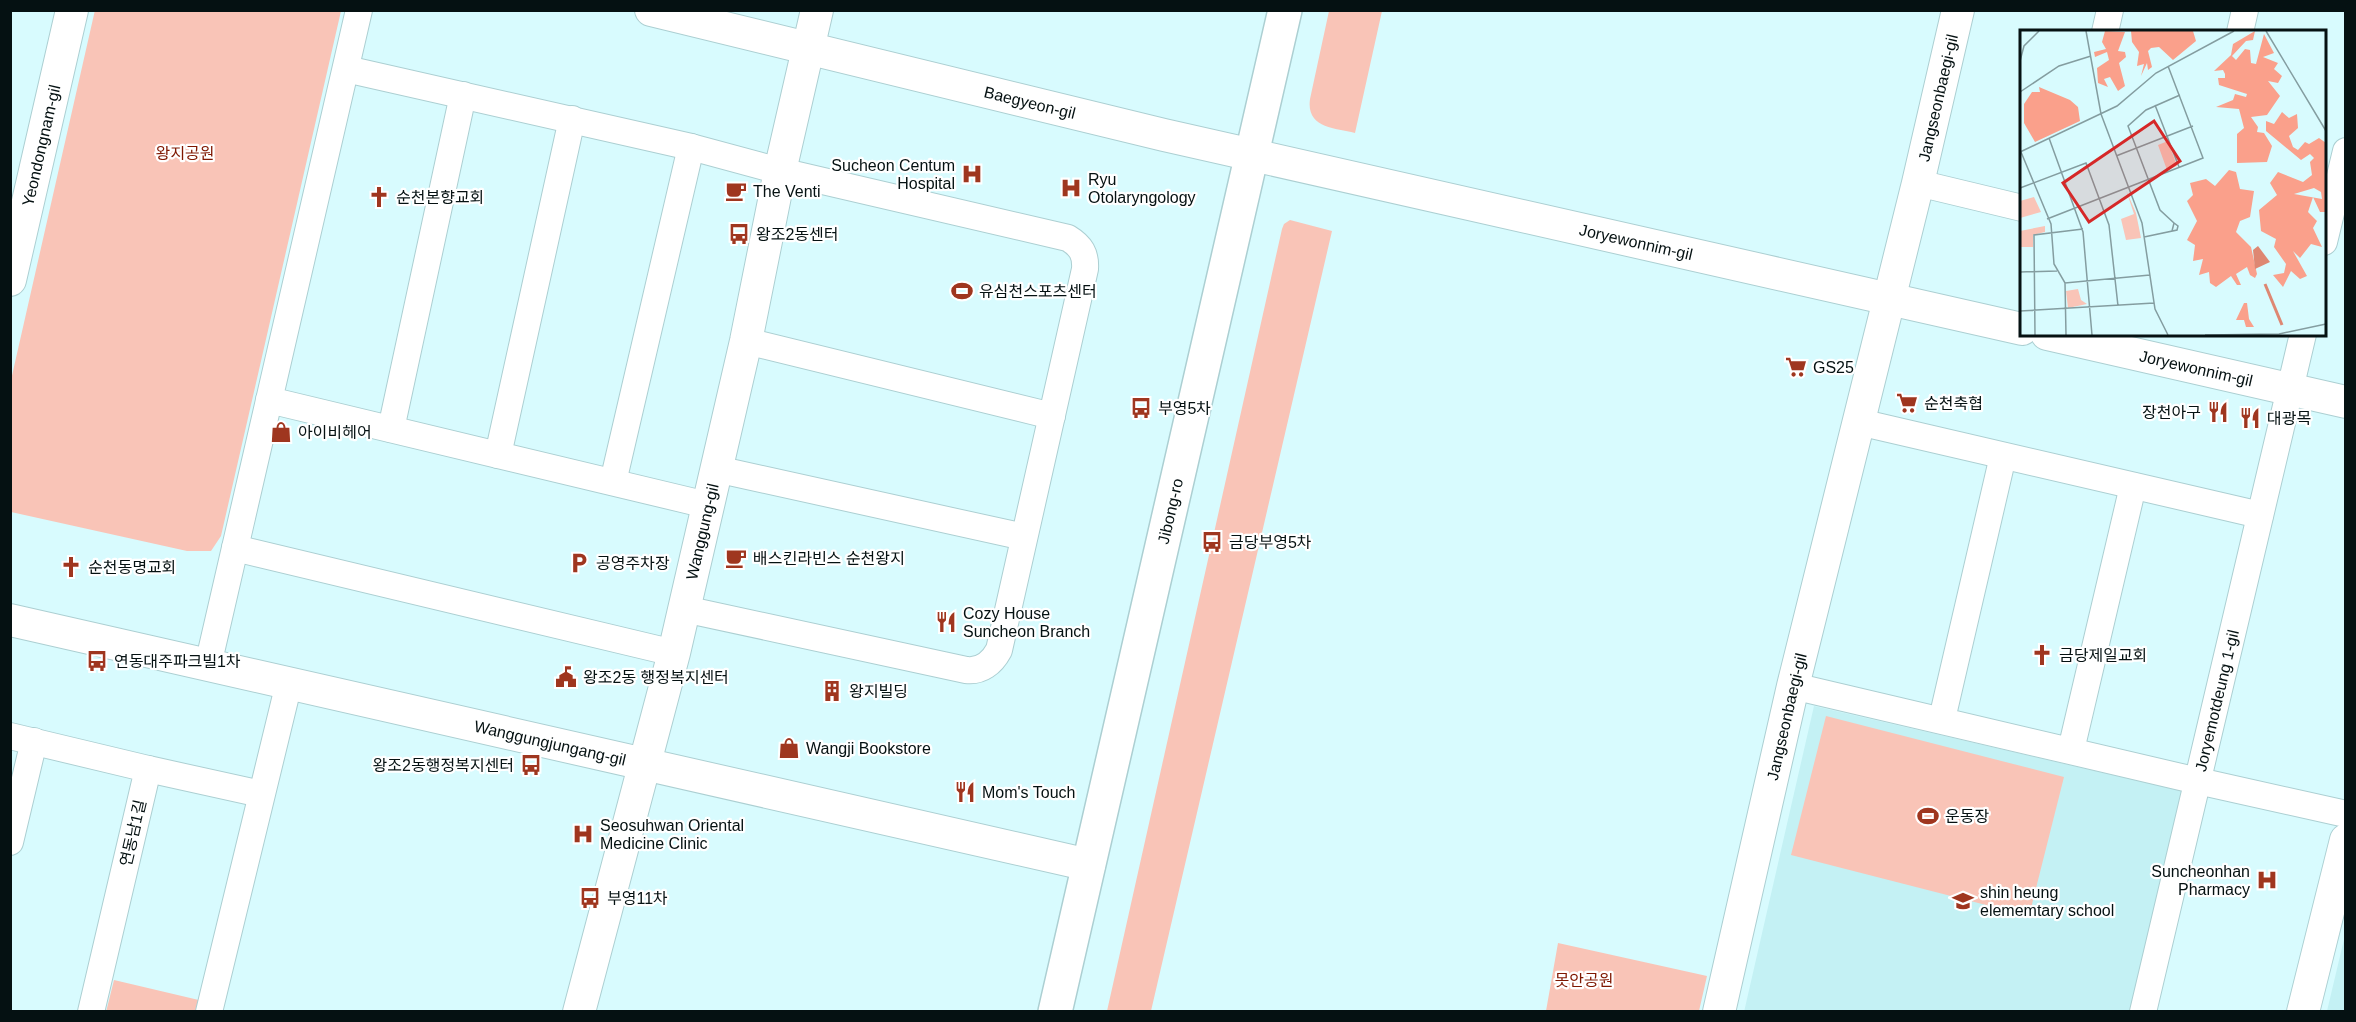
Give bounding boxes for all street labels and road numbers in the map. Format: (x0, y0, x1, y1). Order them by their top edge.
street label: Jangseonbaegi-gil (1915, 33, 1961, 163)
street label: Yeondongnam-gil (19, 83, 63, 208)
street label: Baegyeon-gil (982, 83, 1077, 122)
street label: Joryewonnim-gil (1578, 221, 1694, 263)
street label: Joryewonnim-gil (2138, 347, 2254, 389)
street label: Jibong-ro (1154, 477, 1186, 545)
street label: Wanggung-gil (683, 482, 721, 581)
street label: Joryemotdeung 1-gil (2192, 628, 2241, 773)
street label: Jangseonbaegi-gil (1763, 651, 1809, 782)
street label: Wanggungjungang-gil (473, 717, 628, 768)
street label: 연동남1길 (117, 798, 149, 868)

